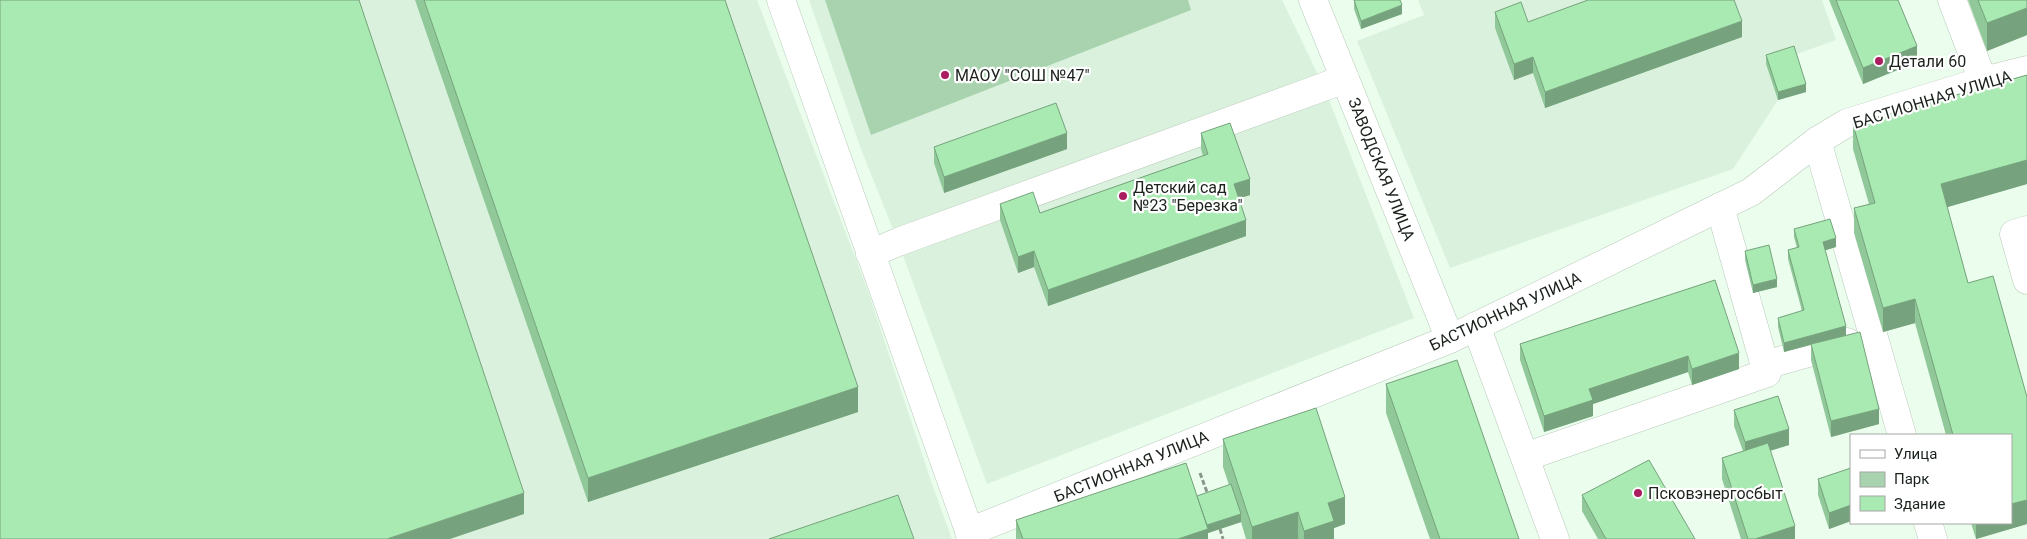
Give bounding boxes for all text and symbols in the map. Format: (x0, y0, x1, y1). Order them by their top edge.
place label: Детали 60 (1889, 52, 1966, 71)
marker: Детали 60 (1873, 55, 1885, 67)
place label: МАОУ "СОШ №47" (955, 66, 1090, 85)
street label: БАСТИОННАЯ УЛИЦА (1851, 66, 2014, 133)
marker: МАОУ "СОШ №47" (939, 69, 951, 81)
street label: ЗАВОДСКАЯ УЛИЦА (1344, 95, 1419, 244)
place label: Детский сад №23 "Березка" (1133, 178, 1243, 215)
marker: Детский сад №23 "Березка" (1117, 190, 1129, 202)
street label: БАСТИОННАЯ УЛИЦА (1427, 268, 1584, 355)
street label: БАСТИОННАЯ УЛИЦА (1051, 427, 1212, 506)
legend (1850, 434, 2012, 524)
text: Улица (1894, 445, 1937, 463)
text: Парк (1894, 470, 1929, 488)
place label: Псковэнергосбыт (1648, 484, 1783, 503)
marker: Псковэнергосбыт (1632, 487, 1644, 499)
text: Здание (1894, 495, 1945, 513)

